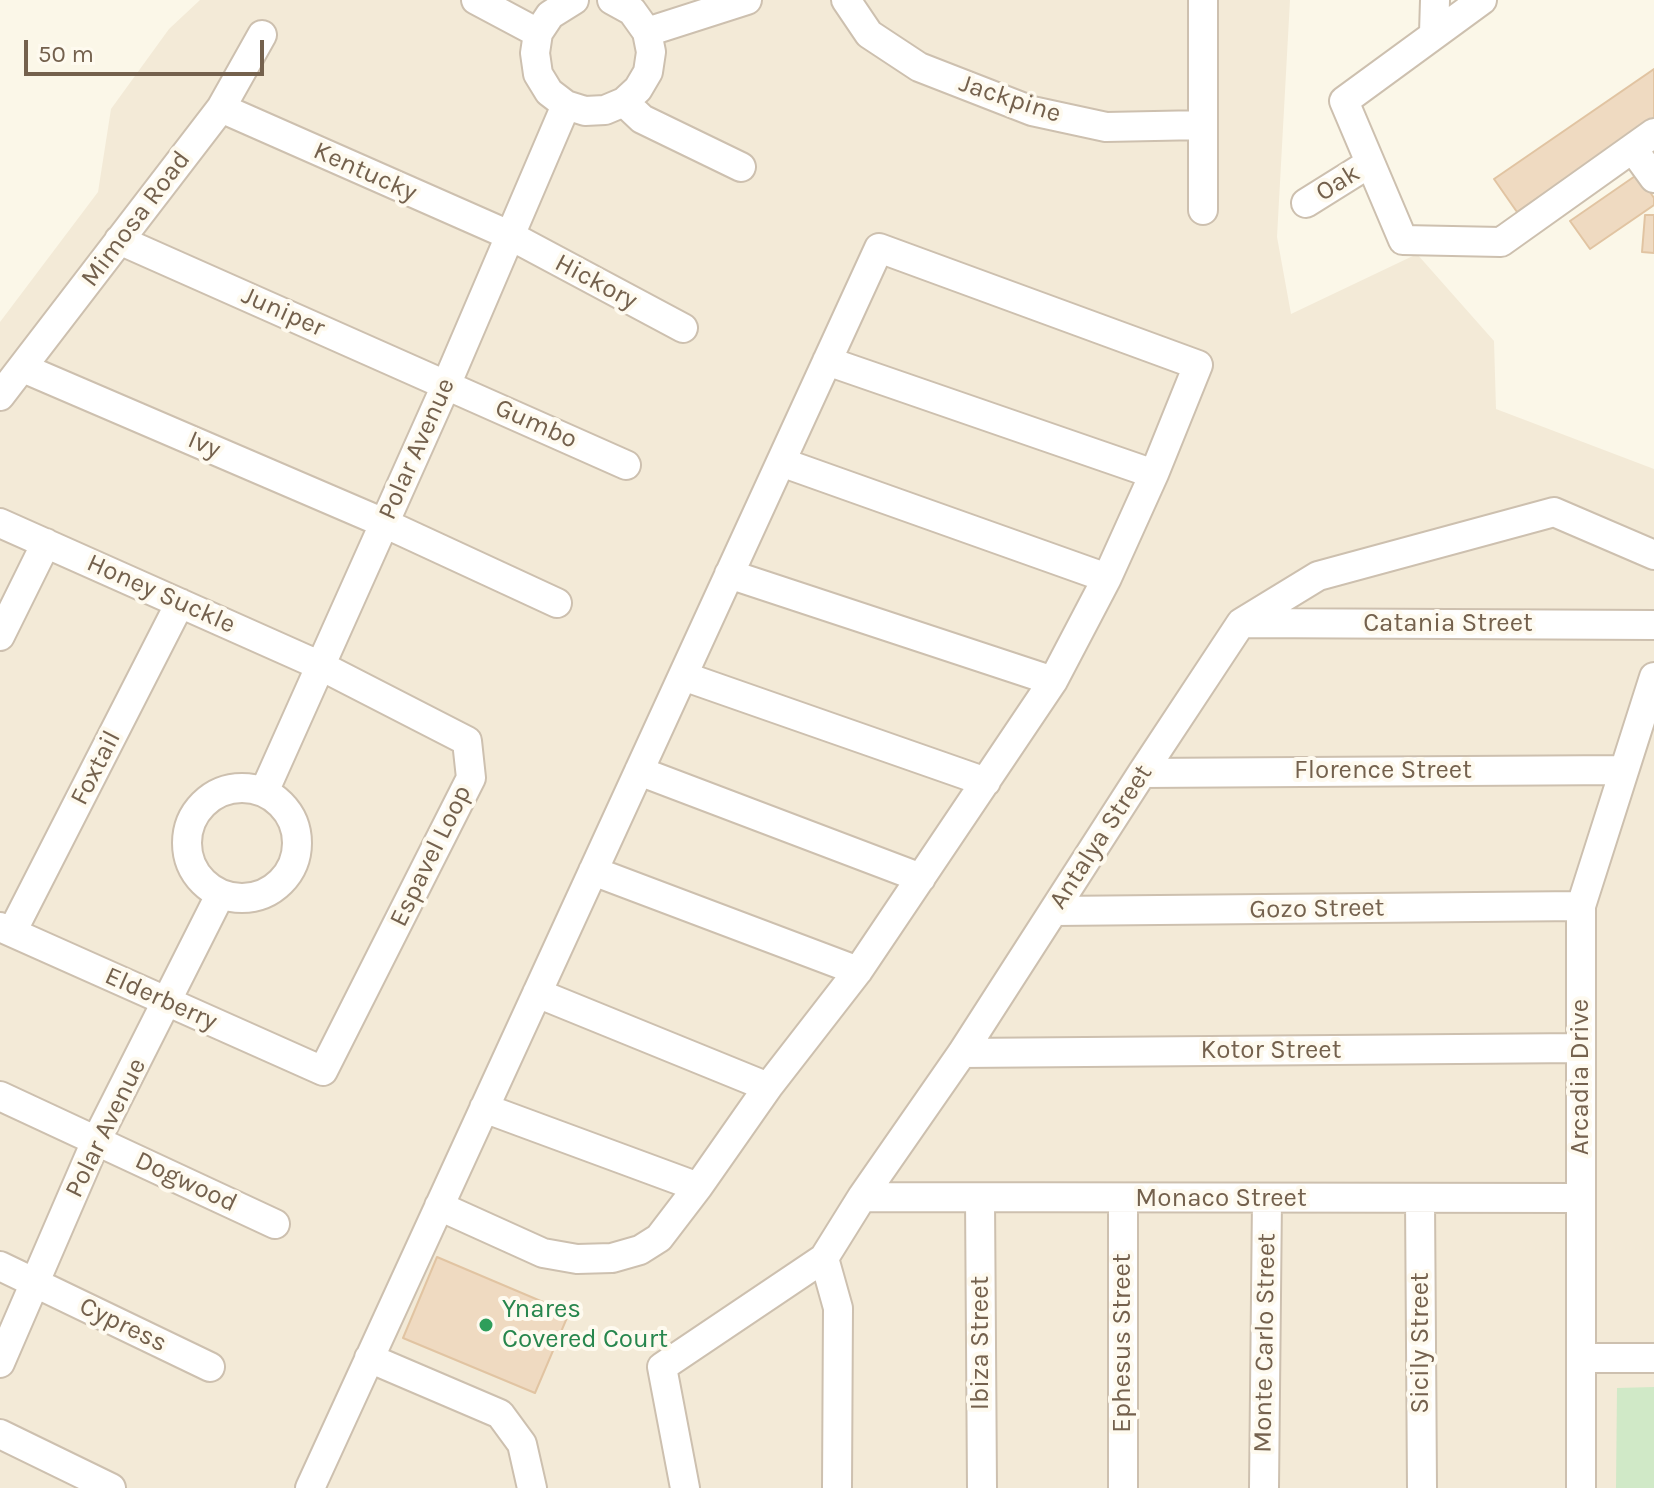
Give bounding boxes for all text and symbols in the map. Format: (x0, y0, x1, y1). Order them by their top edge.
scale bar (28, 24, 268, 74)
text: 50 m (38, 40, 94, 68)
street label: Jackpine (955, 68, 1065, 130)
street label: Kentucky (308, 135, 422, 209)
street label: Mimosa Road (75, 145, 197, 293)
street label: Oak (1310, 158, 1366, 208)
street label: Hickory (549, 247, 643, 317)
street label: Juniper (237, 280, 329, 344)
street label: Polar Avenue (372, 374, 462, 524)
street label: Gumbo (490, 392, 582, 456)
street label: Ivy (183, 424, 225, 466)
street label: Honey Suckle (82, 547, 240, 641)
street label: Catania Street (1363, 608, 1533, 640)
street label: Foxtail (64, 725, 128, 811)
street label: Florence Street (1294, 755, 1472, 787)
street label: Antalya Street (1043, 759, 1159, 915)
street label: Espavel Loop (383, 780, 479, 932)
street label: Gozo Street (1249, 892, 1385, 926)
street label: Elderberry (100, 960, 222, 1038)
street label: Arcadia Drive (1565, 999, 1597, 1155)
street label: Kotor Street (1201, 1035, 1341, 1067)
street label: Polar Avenue (59, 1053, 153, 1203)
street label: Dogwood (130, 1145, 242, 1219)
street label: Monaco Street (1135, 1183, 1307, 1215)
street label: Monte Carlo Street (1247, 1233, 1283, 1453)
street label: Ephesus Street (1107, 1253, 1139, 1433)
street label: Sicily Street (1405, 1272, 1437, 1414)
street label: Ibiza Street (965, 1276, 997, 1410)
street label: Cypress (74, 1291, 172, 1359)
place label: Ynares Covered Court (502, 1294, 668, 1356)
marker: Ynares Covered Court (477, 1316, 495, 1334)

